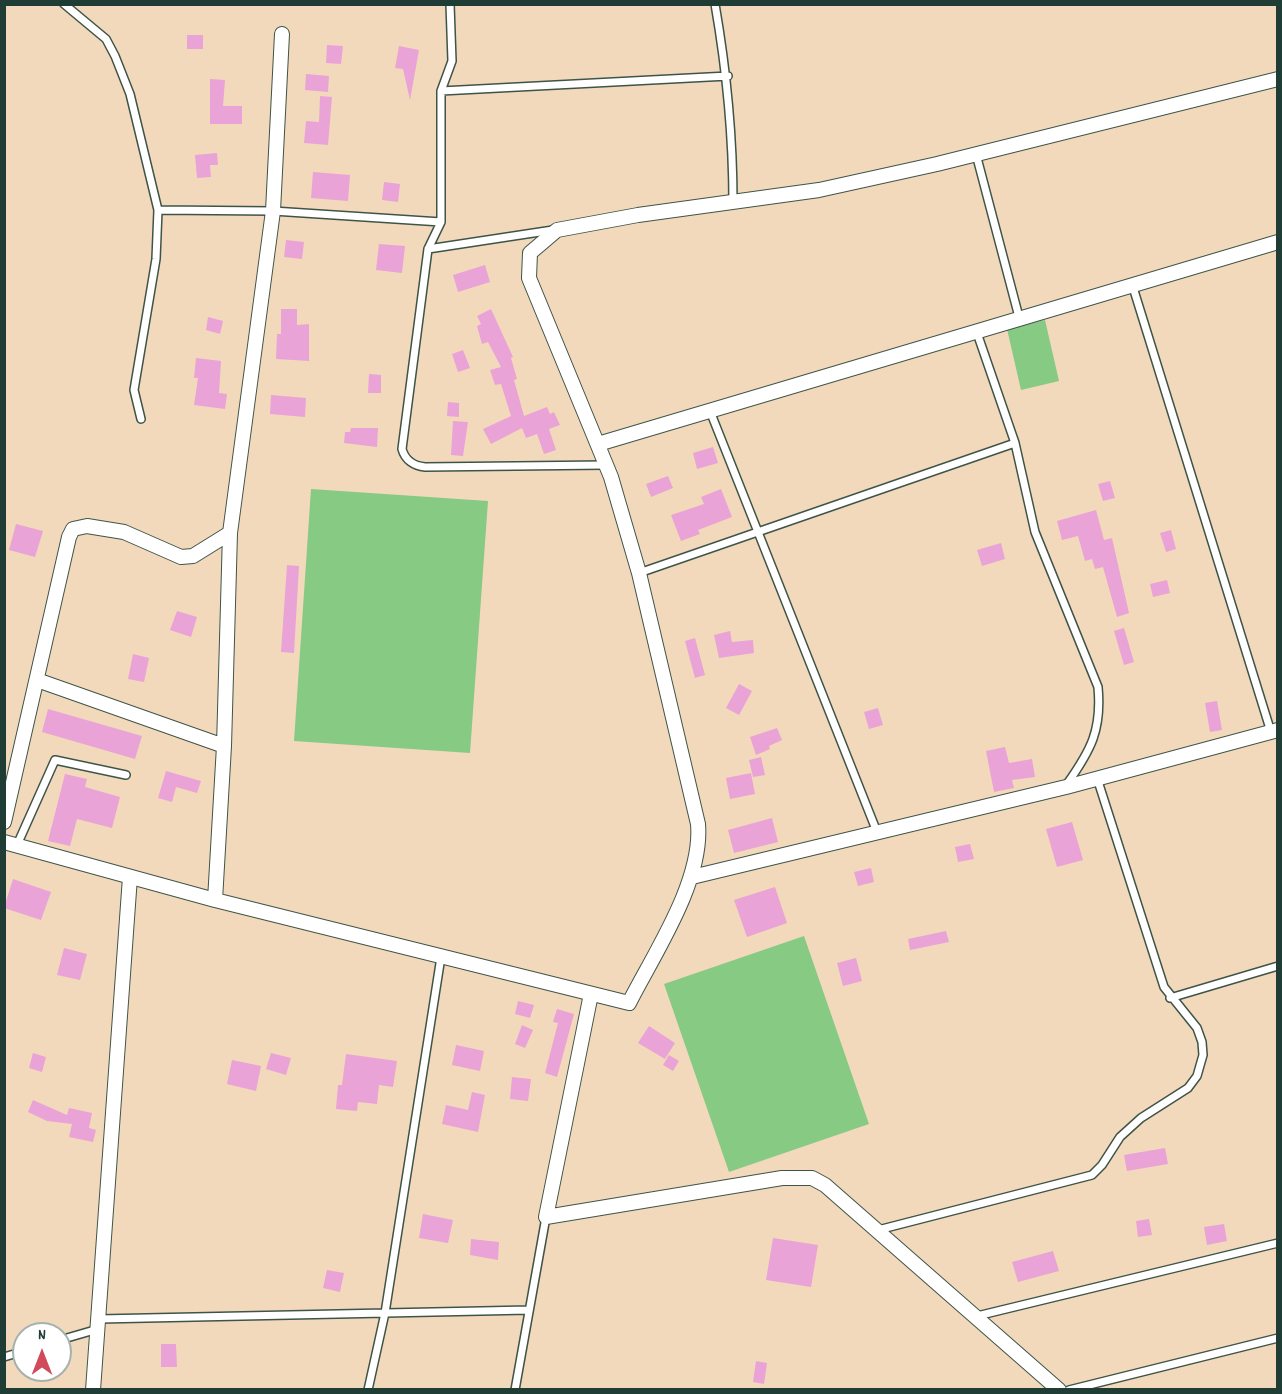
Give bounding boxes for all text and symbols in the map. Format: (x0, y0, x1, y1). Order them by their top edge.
north arrow (12, 1322, 72, 1382)
text: N (38, 1324, 46, 1347)

